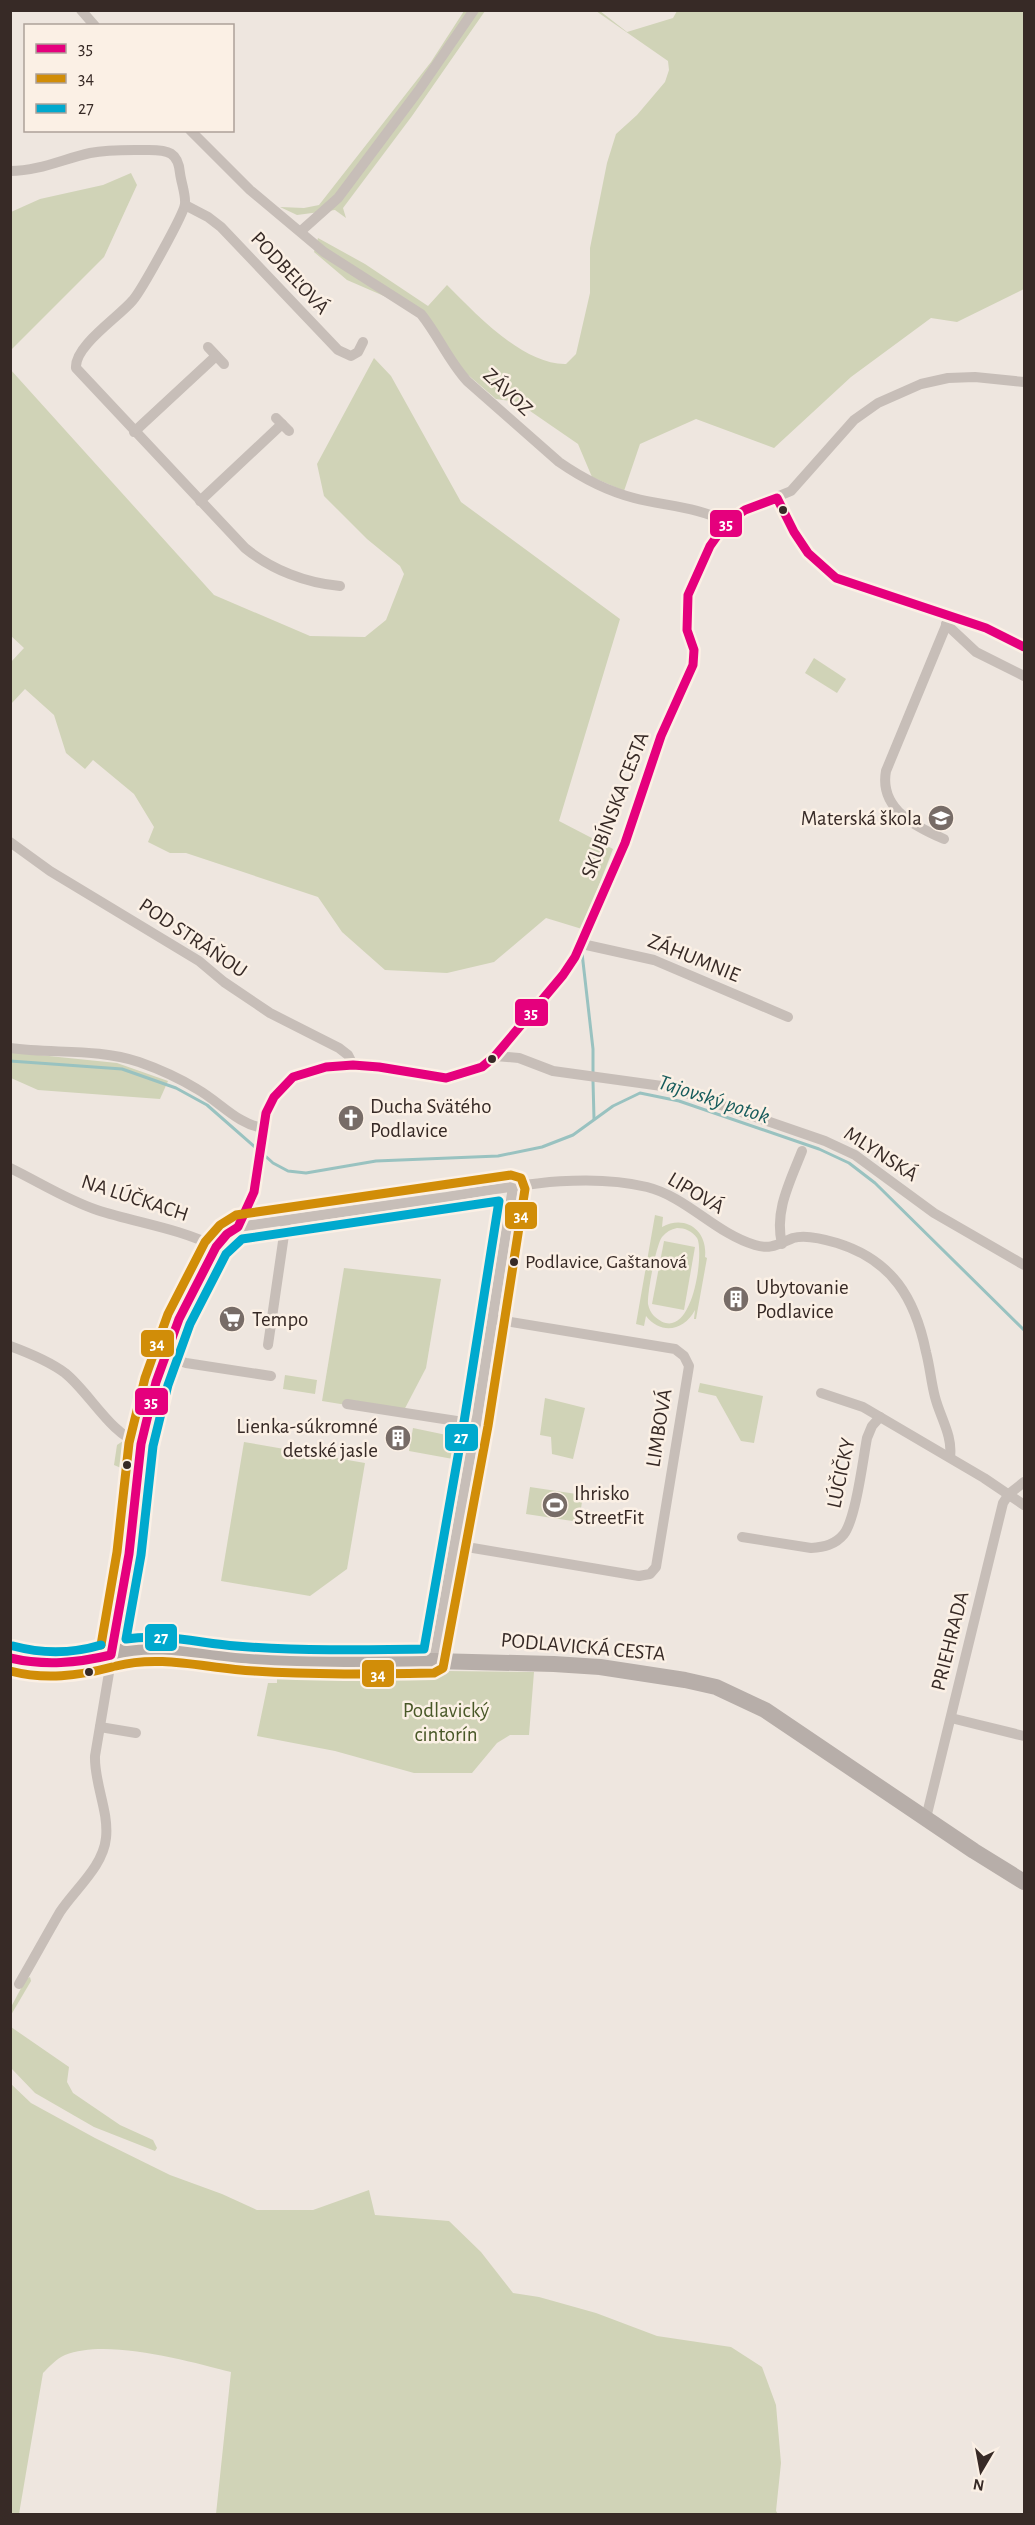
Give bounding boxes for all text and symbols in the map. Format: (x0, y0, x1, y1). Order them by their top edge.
legend (24, 24, 234, 132)
text: 35 (78, 40, 93, 58)
text: 34 (78, 70, 94, 88)
text: 27 (78, 100, 94, 118)
street label: PODBEĽOVÁ (247, 226, 335, 318)
street label: ZÁVOZ (479, 363, 538, 420)
unlabelled marker (777, 504, 789, 516)
line badge: 35 (709, 509, 743, 538)
text: 35 (719, 516, 733, 532)
street label: SKUBÍNSKA CESTA (576, 728, 653, 881)
school or university icon: Materská škola (926, 803, 956, 833)
place label: Materská škola (801, 808, 922, 829)
street label: POD STRÁŇOU (135, 893, 252, 982)
street label: ZÁHUMNIE (645, 928, 744, 986)
line badge: 35 (514, 998, 549, 1027)
text: 35 (524, 1005, 538, 1021)
unlabelled marker (486, 1053, 498, 1065)
water label: Tajovský potok (655, 1071, 772, 1128)
place label: Ducha Svätého Podlavice (370, 1096, 492, 1141)
church icon: Ducha Svätého Podlavice (336, 1103, 366, 1133)
street label: MLYNSKÁ (840, 1121, 923, 1185)
street label: LIPOVÁ (664, 1166, 729, 1218)
street label: NA LÚČKACH (79, 1169, 192, 1225)
line badge: 34 (504, 1201, 538, 1230)
text: 34 (514, 1208, 528, 1224)
place label: Podlavice, Gaštanová (525, 1252, 687, 1272)
marker: Podlavice, Gaštanová (508, 1256, 520, 1268)
place label: Ubytovanie Podlavice (756, 1277, 849, 1322)
building icon: Ubytovanie Podlavice (721, 1284, 751, 1314)
supermarket icon: Tempo (217, 1304, 247, 1334)
place label: Tempo (252, 1309, 308, 1330)
line badge: 34 (140, 1329, 175, 1358)
text: 34 (150, 1336, 164, 1352)
line badge: 35 (134, 1387, 169, 1416)
street label: LIMBOVÁ (640, 1387, 676, 1469)
text: 35 (144, 1394, 158, 1410)
place label: Lienka-súkromné detské jasle (236, 1416, 378, 1461)
building icon: Lienka-súkromné detské jasle (383, 1423, 413, 1453)
line badge: 27 (444, 1423, 479, 1452)
text: 27 (454, 1430, 468, 1446)
street label: LÚČIČKY (821, 1435, 859, 1510)
unlabelled marker (121, 1459, 133, 1471)
place label: Ihrisko StreetFit (574, 1483, 644, 1528)
sports icon: Ihrisko StreetFit (540, 1490, 570, 1520)
street label: PRIEHRADA (927, 1589, 973, 1693)
line badge: 27 (144, 1623, 178, 1652)
street label: PODLAVICKÁ CESTA (500, 1627, 666, 1665)
text: 27 (154, 1630, 168, 1646)
line badge: 34 (361, 1659, 395, 1688)
unlabelled marker (83, 1666, 95, 1678)
text: 34 (371, 1667, 385, 1683)
park label: Podlavický cintorín (403, 1700, 489, 1745)
north arrow (951, 2441, 1011, 2501)
text: N (972, 2476, 985, 2494)

